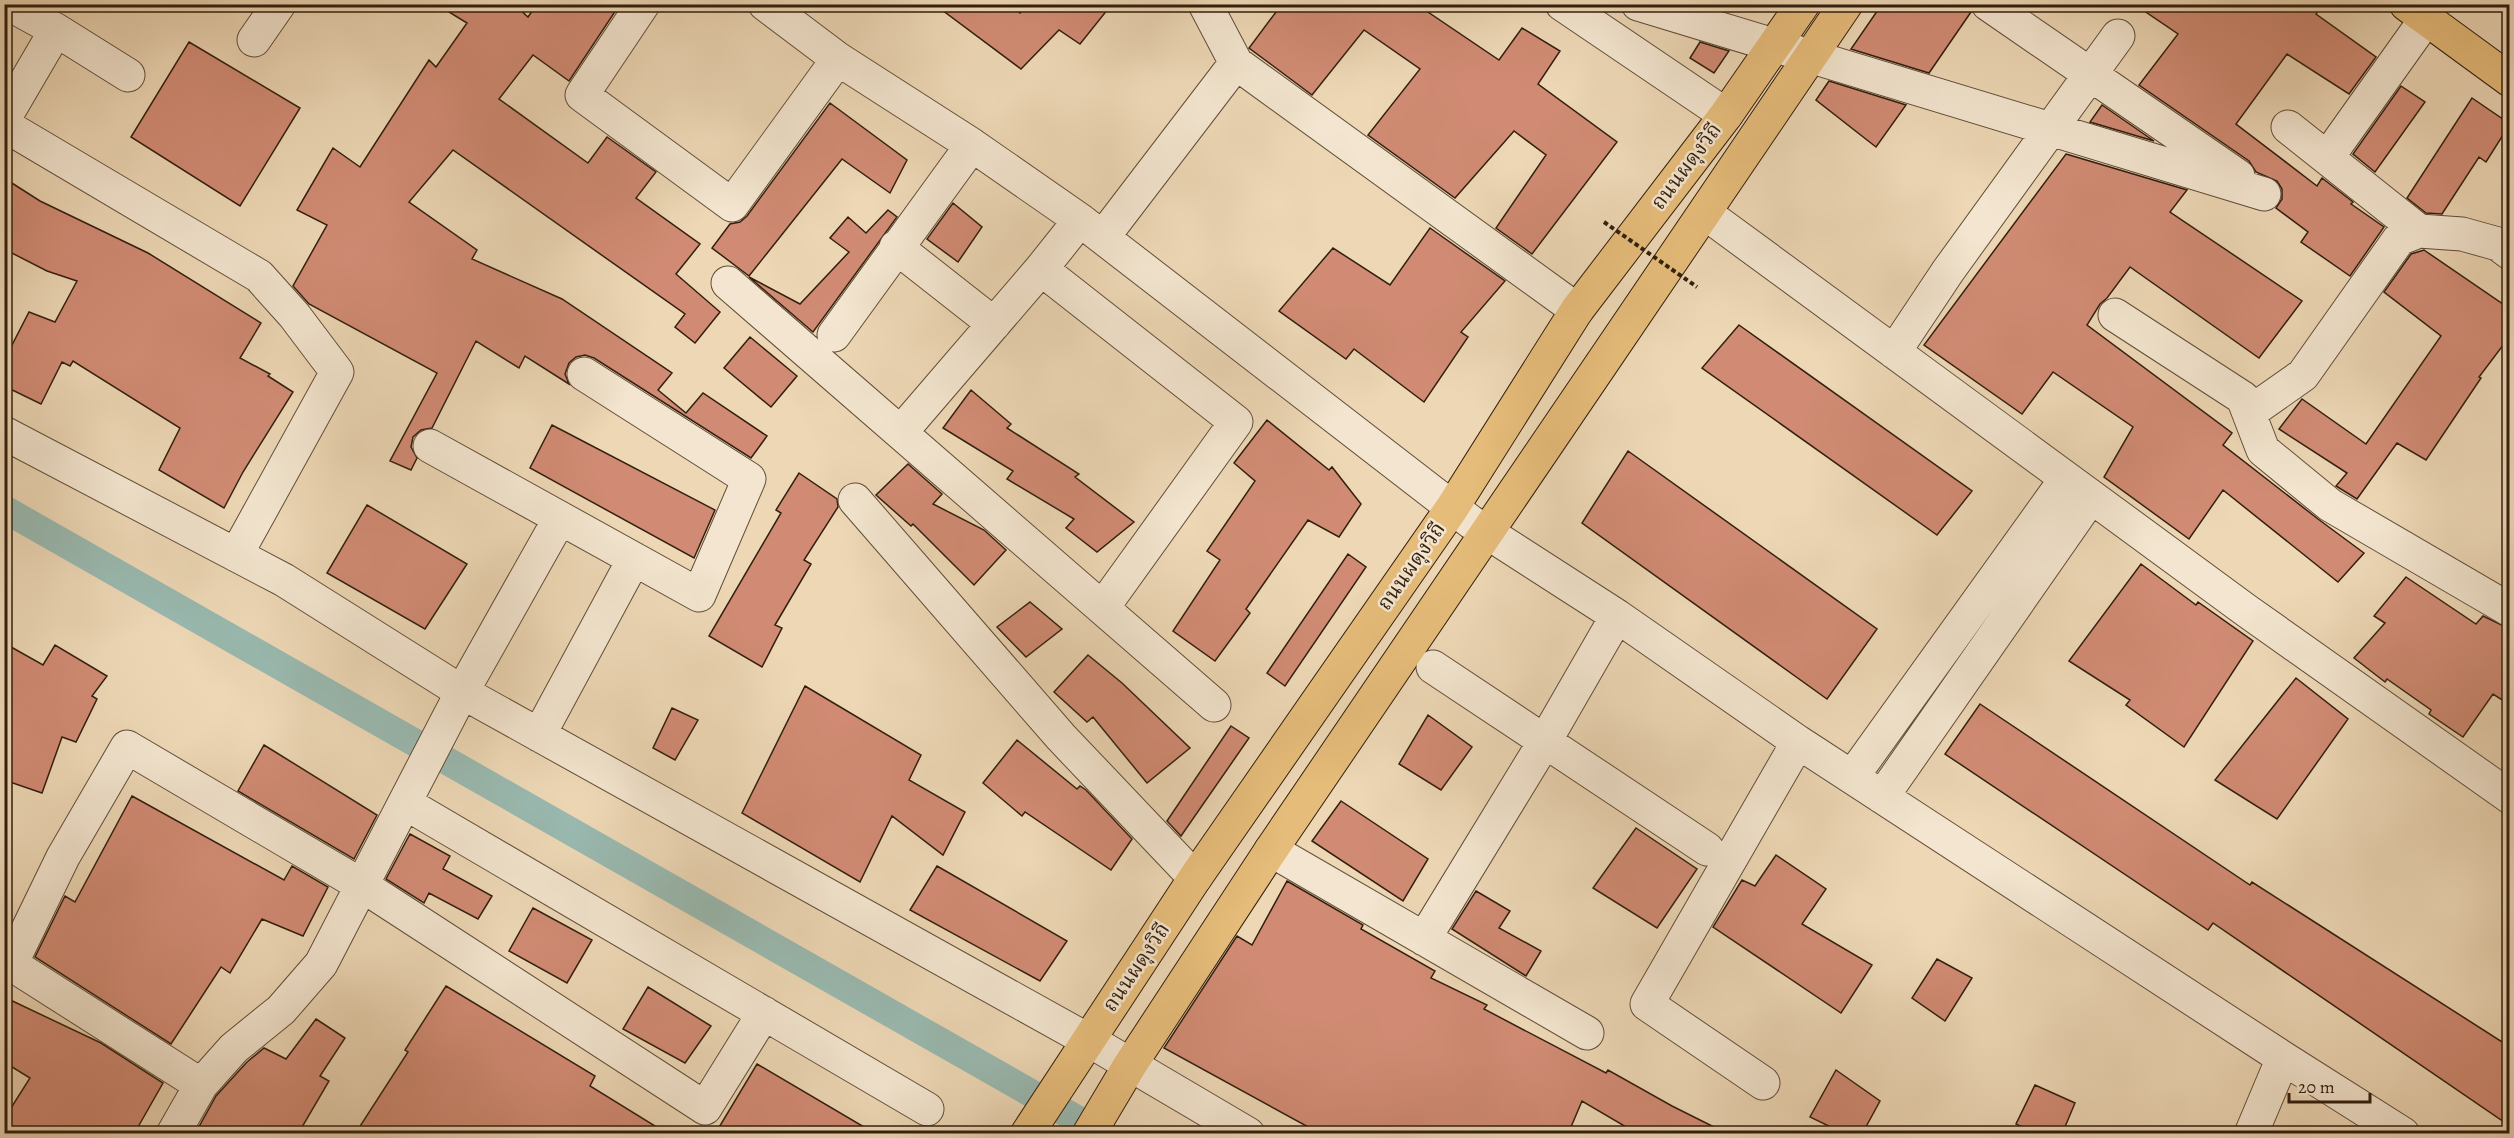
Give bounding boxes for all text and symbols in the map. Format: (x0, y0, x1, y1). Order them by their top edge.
street label: ถนนผดุงวิถี (1644, 117, 1728, 215)
street label: ถนนผดุงวิถี (1370, 516, 1452, 616)
street label: ถนนผดุงวิถี (1096, 917, 1176, 1017)
scale bar (2289, 1066, 2370, 1104)
text: 20 m (2298, 1075, 2335, 1099)

